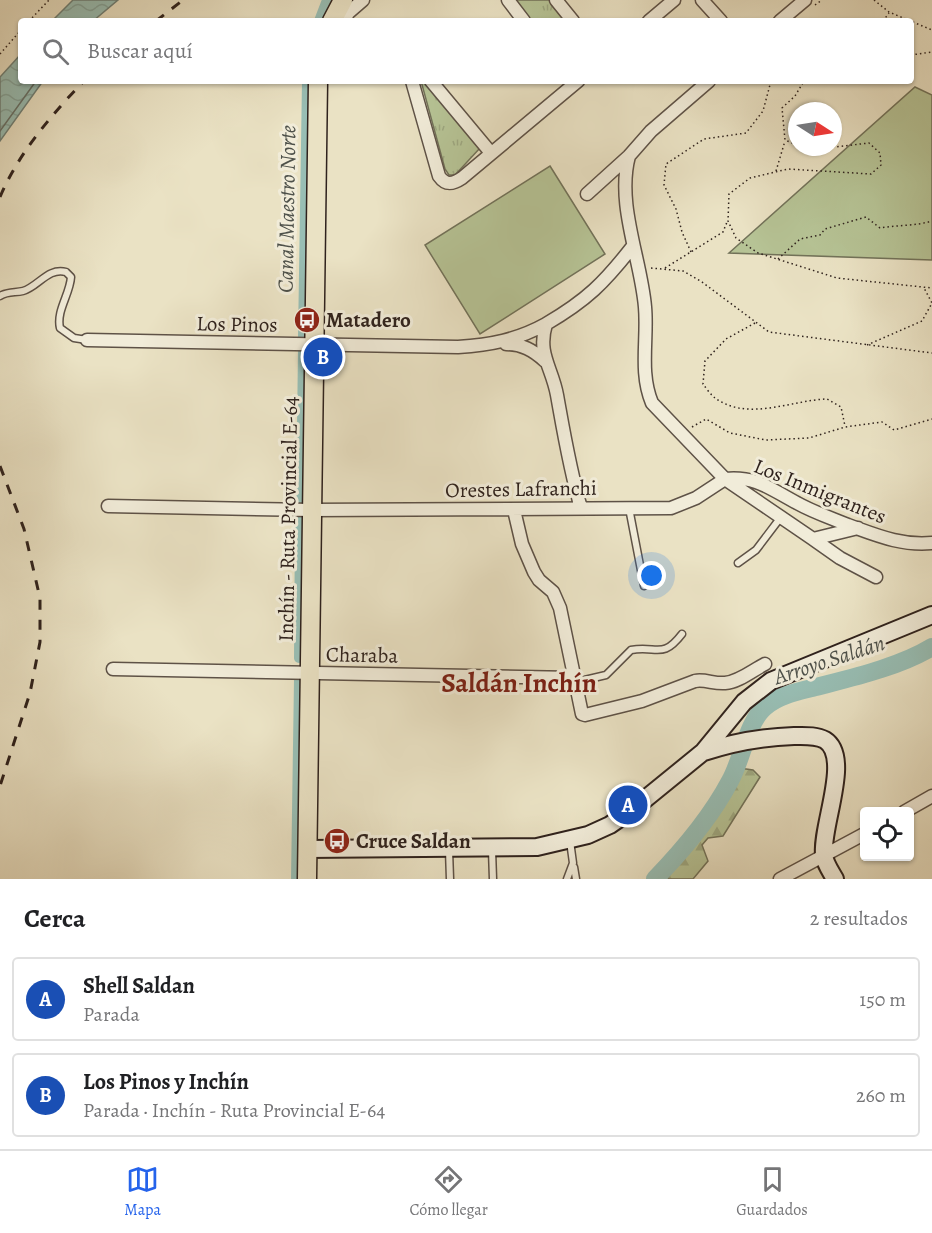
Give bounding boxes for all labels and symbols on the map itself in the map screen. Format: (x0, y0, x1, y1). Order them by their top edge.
north arrow (788, 102, 842, 156)
water label: Canal Maestro Norte (271, 125, 303, 293)
bus stop icon: Matadero (292, 305, 322, 335)
place label: Matadero (326, 306, 411, 334)
street label: Los Pinos (196, 309, 278, 339)
pin: B (304, 334, 342, 380)
street label: Inchín - Ruta Provincial E-64 (272, 396, 304, 642)
street label: Los Inmigrantes (750, 452, 890, 530)
street label: Orestes Lafranchi (445, 474, 597, 504)
your location (637, 561, 666, 590)
water label: Arroyo Saldán (769, 628, 889, 692)
street label: Charaba (326, 640, 399, 670)
district label: Saldán Inchín (441, 665, 597, 701)
pin: A (608, 782, 648, 828)
bus stop icon: Cruce Saldan (322, 826, 352, 856)
place label: Cruce Saldan (356, 827, 471, 855)

